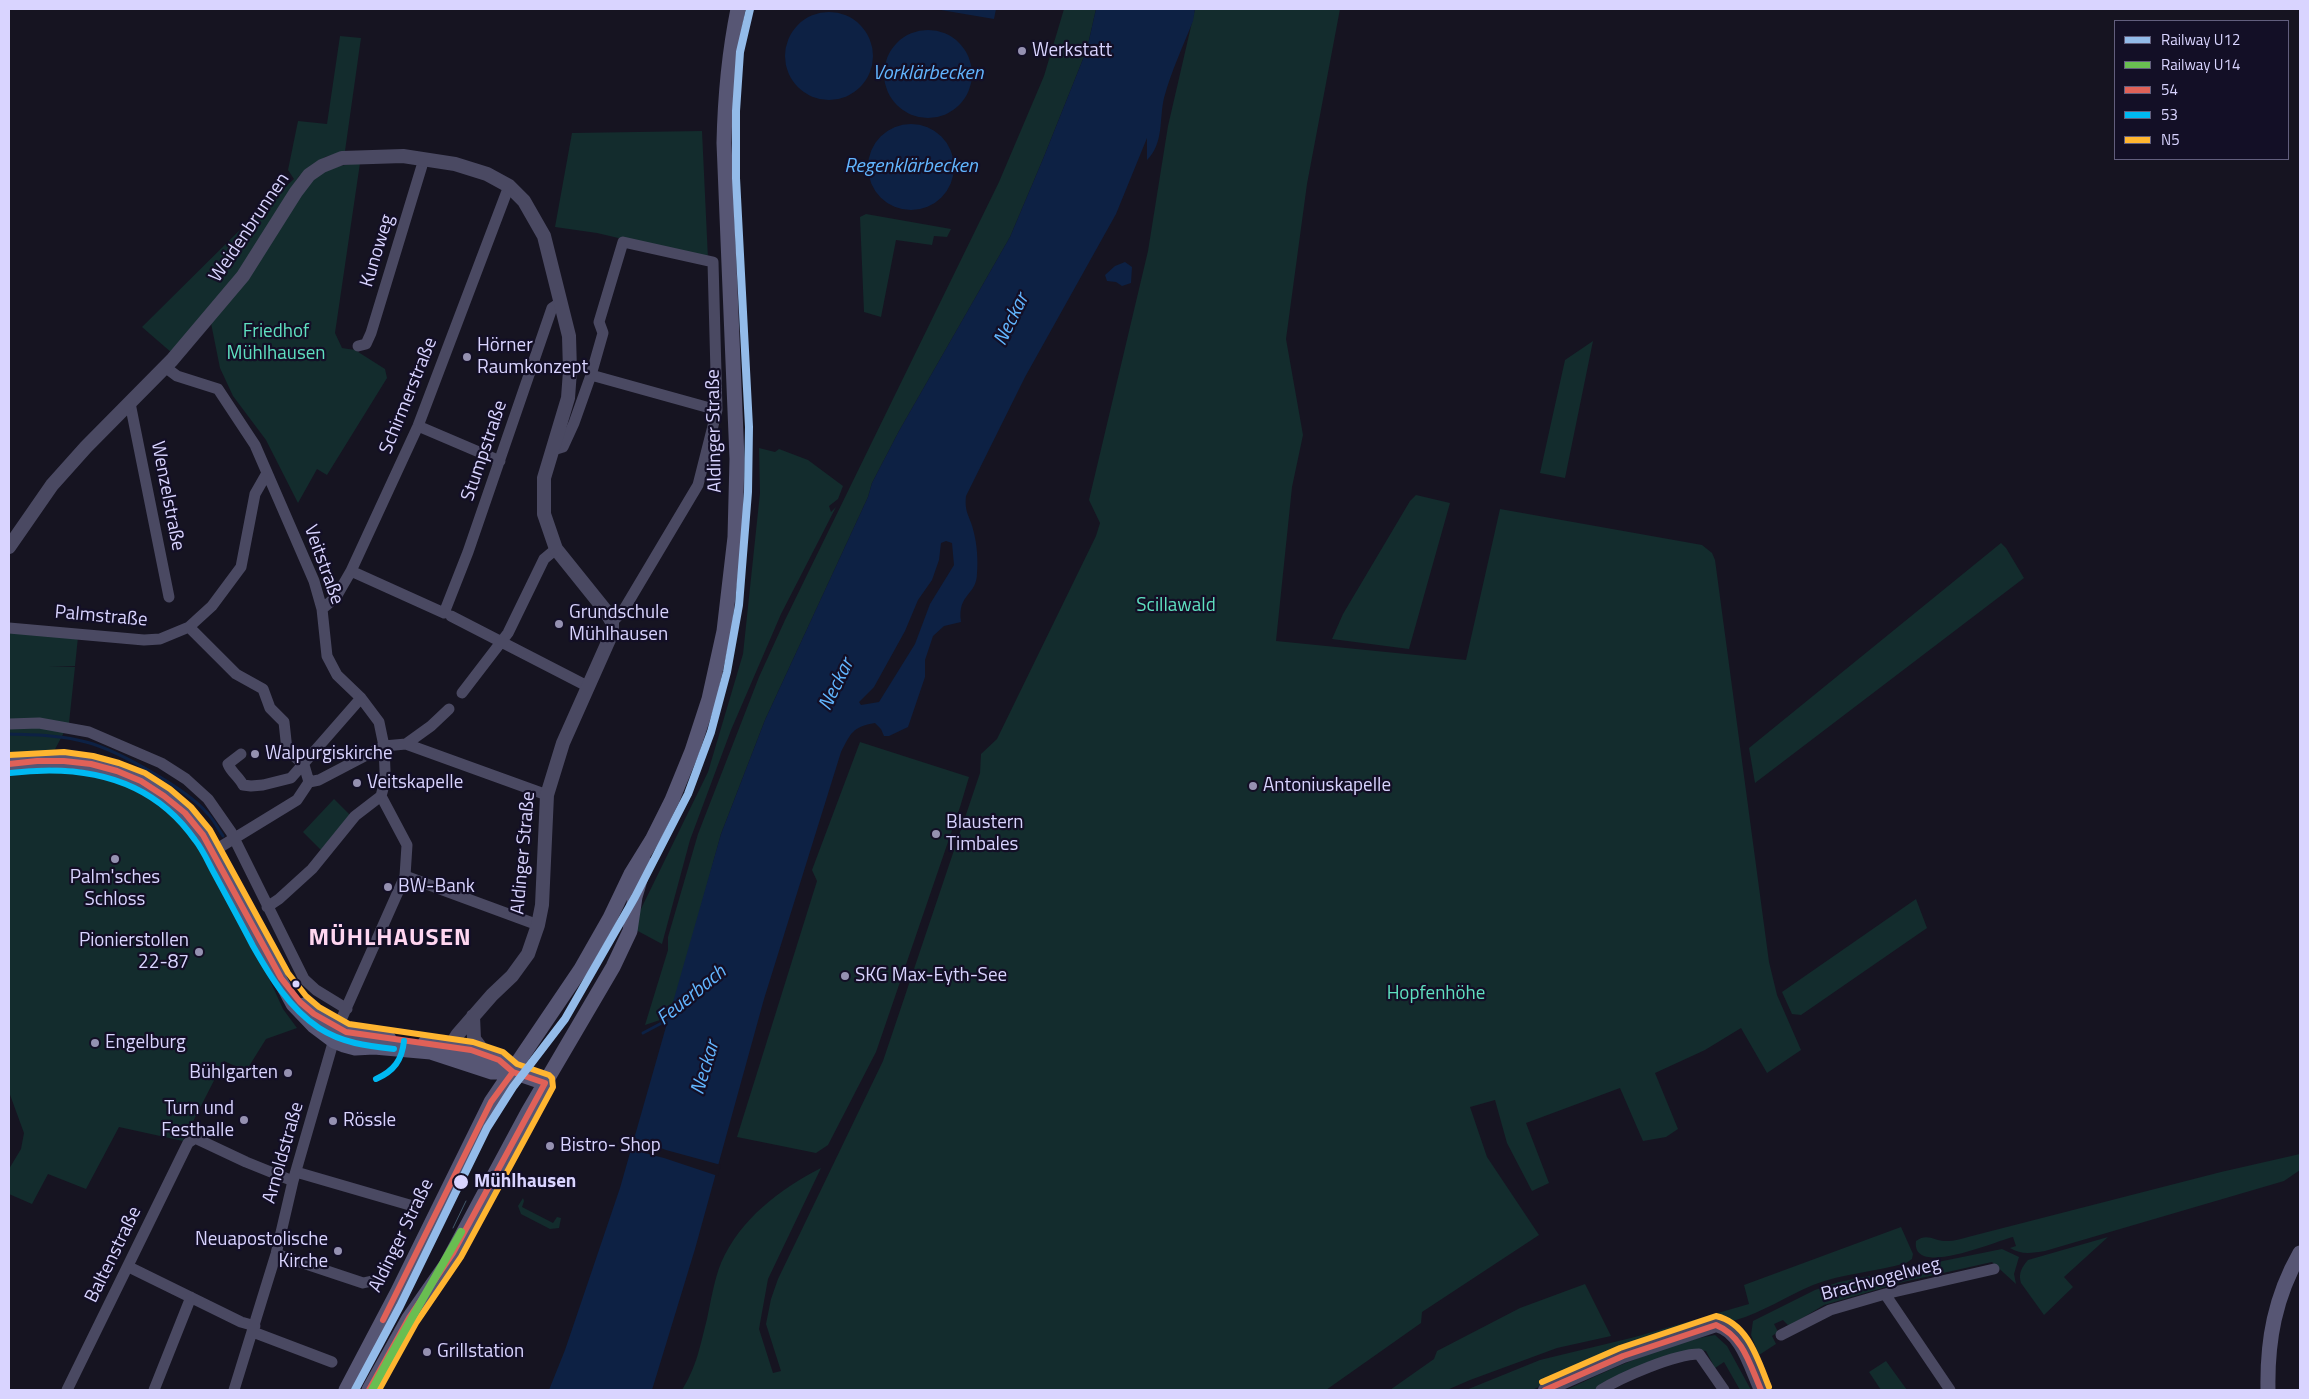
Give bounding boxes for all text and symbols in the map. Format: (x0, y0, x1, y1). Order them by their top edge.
legend (2114, 20, 2289, 160)
text: Railway U12 (2161, 28, 2240, 51)
place label: Werkstatt (1032, 40, 1112, 62)
marker: Werkstatt (1016, 45, 1028, 57)
text: Railway U14 (2161, 53, 2240, 76)
water label: Vorklärbecken (872, 62, 984, 86)
text: 54 (2161, 78, 2178, 101)
text: 53 (2161, 103, 2178, 126)
text: N5 (2161, 128, 2180, 151)
water label: Regenklärbecken (844, 155, 978, 179)
street label: Weidenbrunnen (205, 169, 295, 287)
street label: Kunoweg (356, 212, 400, 290)
water label: Neckar (989, 290, 1035, 350)
park label: Friedhof Mühlhausen (226, 321, 326, 365)
street label: Schirmerstraße (375, 334, 443, 458)
place label: Hörner Raumkonzept (477, 335, 588, 379)
marker: Hörner Raumkonzept (461, 351, 473, 363)
street label: Aldinger Straße (703, 369, 727, 493)
street label: Stumpstraße (457, 398, 513, 504)
street label: Wenzelstraße (145, 439, 189, 553)
street label: Veitstraße (298, 522, 348, 608)
park label: Scillawald (1136, 595, 1216, 617)
street label: Palmstraße (54, 602, 148, 632)
place label: Grundschule Mühlhausen (569, 602, 669, 646)
marker: Grundschule Mühlhausen (553, 618, 565, 630)
water label: Neckar (814, 655, 860, 715)
place label: Walpurgiskirche (265, 743, 392, 765)
marker: Walpurgiskirche (249, 748, 261, 760)
place label: Veitskapelle (367, 772, 463, 794)
place label: Antoniuskapelle (1263, 775, 1391, 797)
marker: Veitskapelle (351, 777, 363, 789)
marker: Antoniuskapelle (1247, 780, 1259, 792)
street label: Aldinger Straße (507, 790, 541, 916)
place label: Blaustern Timbales (946, 812, 1024, 856)
marker: Blaustern Timbales (930, 828, 942, 840)
marker: Palm'sches Schloss (109, 853, 121, 865)
place label: Palm'sches Schloss (70, 867, 160, 911)
place label: BW-Bank (398, 876, 475, 898)
marker: BW-Bank (382, 881, 394, 893)
district label: MÜHLHAUSEN (307, 925, 473, 953)
place label: Pionierstollen 22-87 (79, 930, 189, 974)
marker: Pionierstollen 22-87 (193, 946, 205, 958)
water label: Feuerbach (652, 961, 732, 1031)
place label: SKG Max-Eyth-See (855, 965, 1007, 987)
marker: SKG Max-Eyth-See (839, 970, 851, 982)
unlabelled marker (291, 979, 301, 989)
park label: Hopfenhöhe (1387, 983, 1485, 1005)
place label: Engelburg (105, 1032, 186, 1054)
marker: Engelburg (89, 1037, 101, 1049)
water label: Neckar (687, 1038, 725, 1098)
place label: Bühlgarten (189, 1062, 278, 1084)
marker: Bühlgarten (282, 1067, 294, 1079)
place label: Turn und Festhalle (161, 1098, 234, 1142)
street label: Arnoldstraße (259, 1100, 309, 1206)
place label: Rössle (343, 1110, 396, 1132)
marker: Turn und Festhalle (238, 1114, 250, 1126)
marker: Rössle (327, 1115, 339, 1127)
place label: Bistro- Shop (560, 1135, 661, 1157)
marker: Bistro- Shop (544, 1140, 556, 1152)
place label: Mühlhausen (474, 1171, 576, 1193)
marker: Mühlhausen (452, 1173, 470, 1191)
street label: Aldinger Straße (365, 1175, 439, 1297)
street label: Baltenstraße (81, 1203, 147, 1307)
place label: Neuapostolische Kirche (195, 1229, 328, 1273)
marker: Neuapostolische Kirche (332, 1245, 344, 1257)
street label: Brachvogelweg (1819, 1253, 1943, 1307)
place label: Grillstation (437, 1341, 524, 1363)
marker: Grillstation (421, 1346, 433, 1358)

